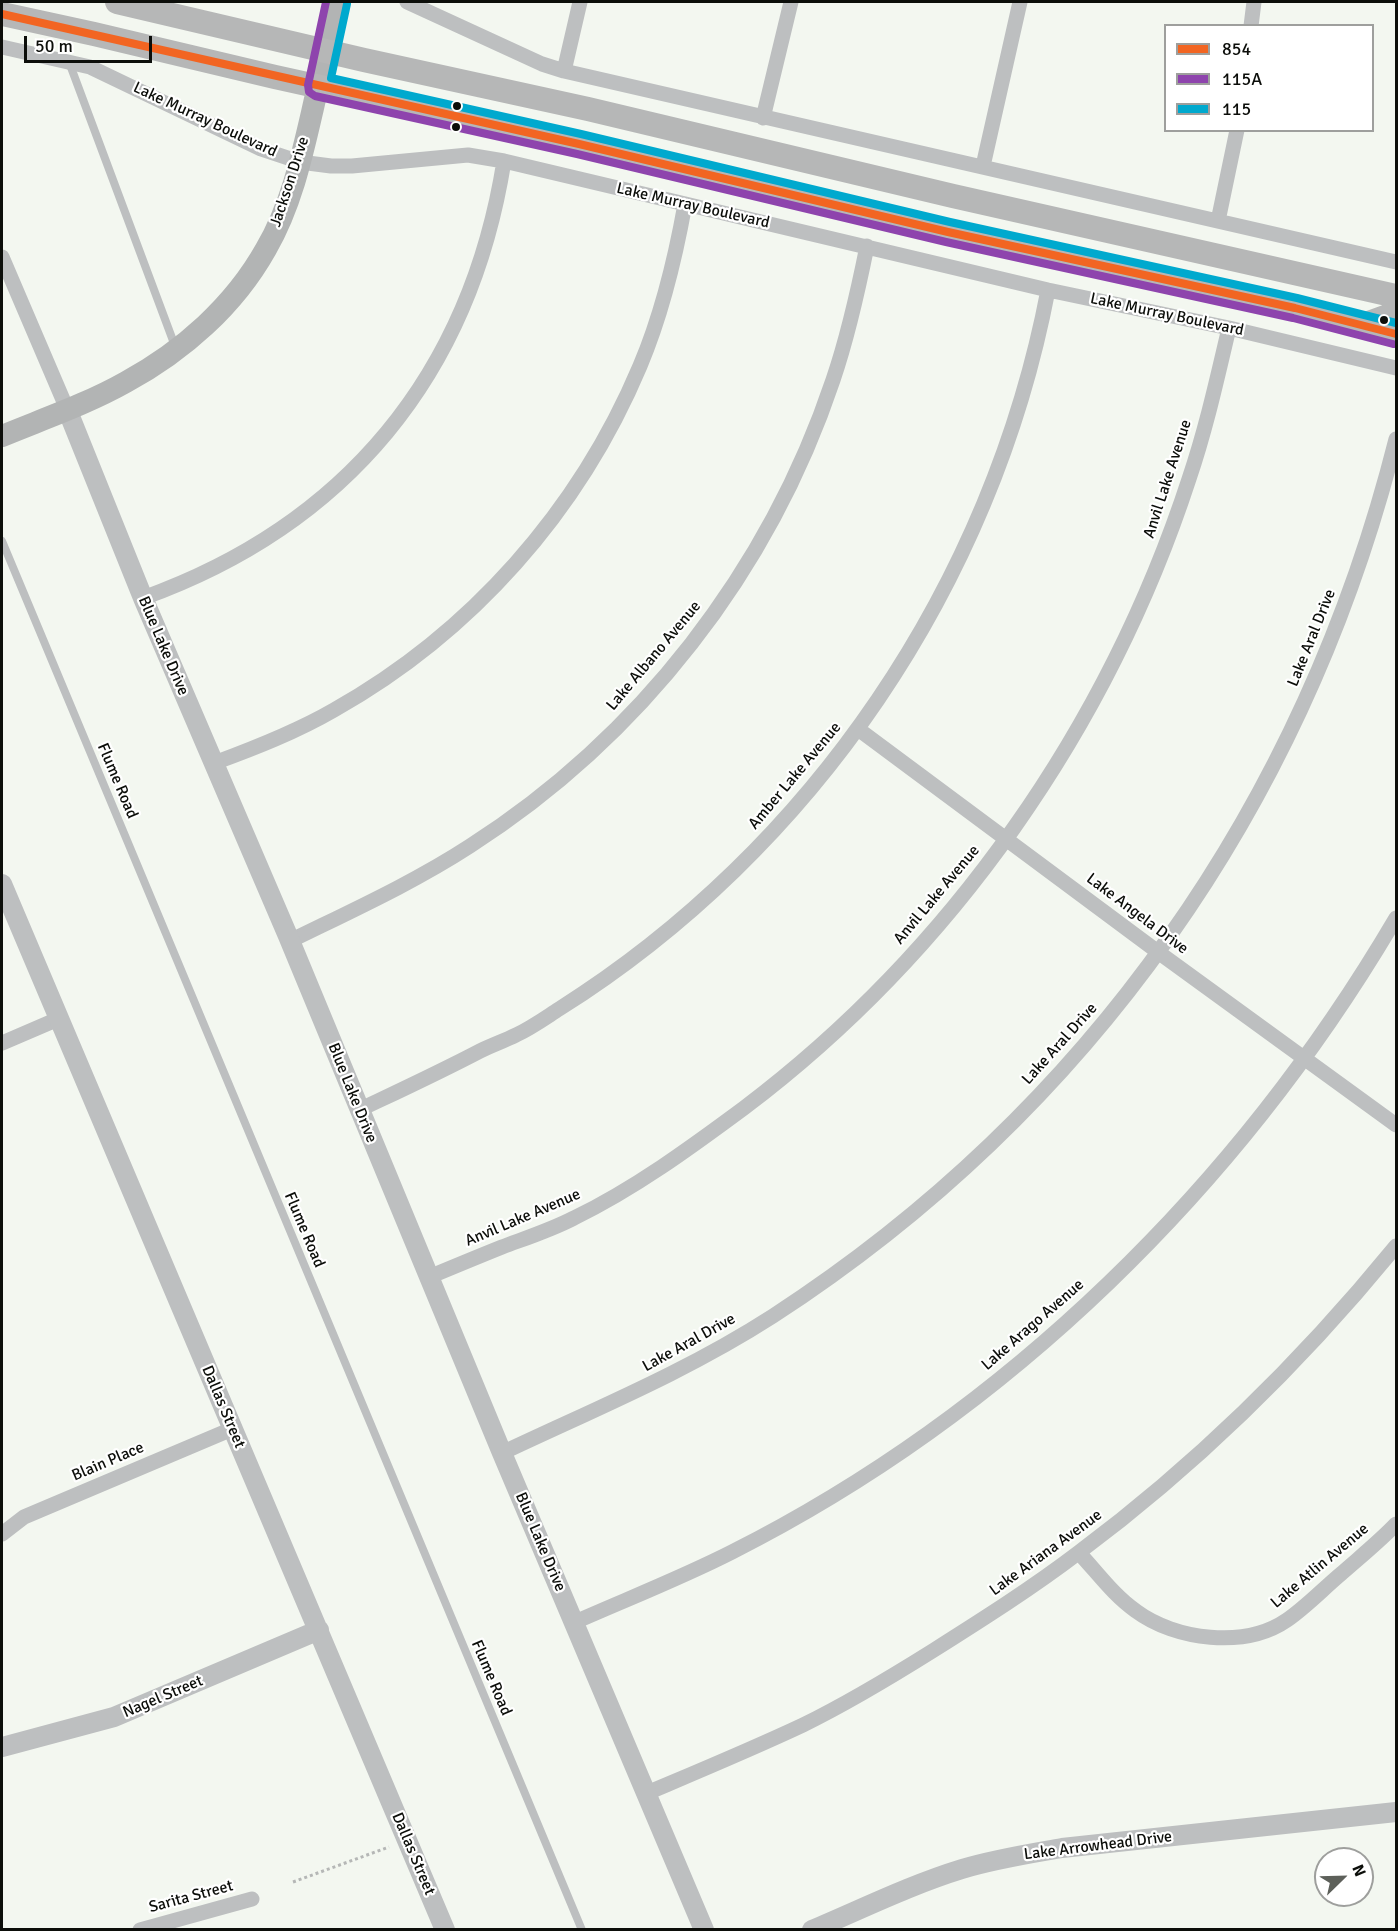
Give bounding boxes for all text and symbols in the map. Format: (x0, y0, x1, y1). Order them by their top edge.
scale bar (27, 24, 154, 62)
legend (1164, 24, 1374, 132)
text: 50 m (35, 35, 73, 57)
text: 854 (1222, 38, 1251, 60)
text: 115A (1222, 68, 1262, 90)
street label: Lake Murray Boulevard (130, 78, 280, 162)
text: 115 (1222, 98, 1251, 120)
unlabelled marker (451, 100, 463, 112)
unlabelled marker (450, 121, 462, 133)
street label: Jackson Drive (266, 134, 314, 230)
street label: Lake Murray Boulevard (615, 179, 771, 233)
street label: Lake Murray Boulevard (1088, 289, 1246, 341)
unlabelled marker (1378, 314, 1390, 326)
street label: Anvil Lake Avenue (1140, 417, 1196, 541)
street label: Lake Aral Drive (1284, 587, 1340, 689)
street label: Blue Lake Drive (134, 594, 192, 698)
street label: Lake Albano Avenue (603, 597, 705, 715)
street label: Amber Lake Avenue (745, 719, 845, 833)
street label: Flume Road (93, 740, 141, 822)
street label: Anvil Lake Avenue (890, 842, 984, 948)
street label: Lake Angela Drive (1082, 869, 1192, 959)
street label: Lake Aral Drive (1018, 999, 1102, 1089)
street label: Blue Lake Drive (323, 1040, 381, 1146)
street label: Anvil Lake Avenue (462, 1185, 584, 1251)
street label: Flume Road (280, 1189, 328, 1271)
street label: Lake Arago Avenue (978, 1275, 1088, 1375)
street label: Lake Aral Drive (639, 1310, 739, 1376)
street label: Dallas Street (197, 1363, 249, 1451)
street label: Blain Place (69, 1438, 147, 1486)
street label: Blue Lake Drive (511, 1490, 569, 1594)
street label: Lake Ariana Avenue (986, 1506, 1106, 1600)
street label: Lake Atlin Avenue (1267, 1519, 1373, 1613)
street label: Flume Road (467, 1637, 515, 1719)
street label: Nagel Street (120, 1672, 206, 1722)
street label: Dallas Street (387, 1810, 439, 1898)
street label: Lake Arrowhead Drive (1023, 1827, 1173, 1865)
north arrow (1314, 1847, 1374, 1907)
text: N (1347, 1862, 1370, 1880)
street label: Sarita Street (147, 1877, 235, 1917)

